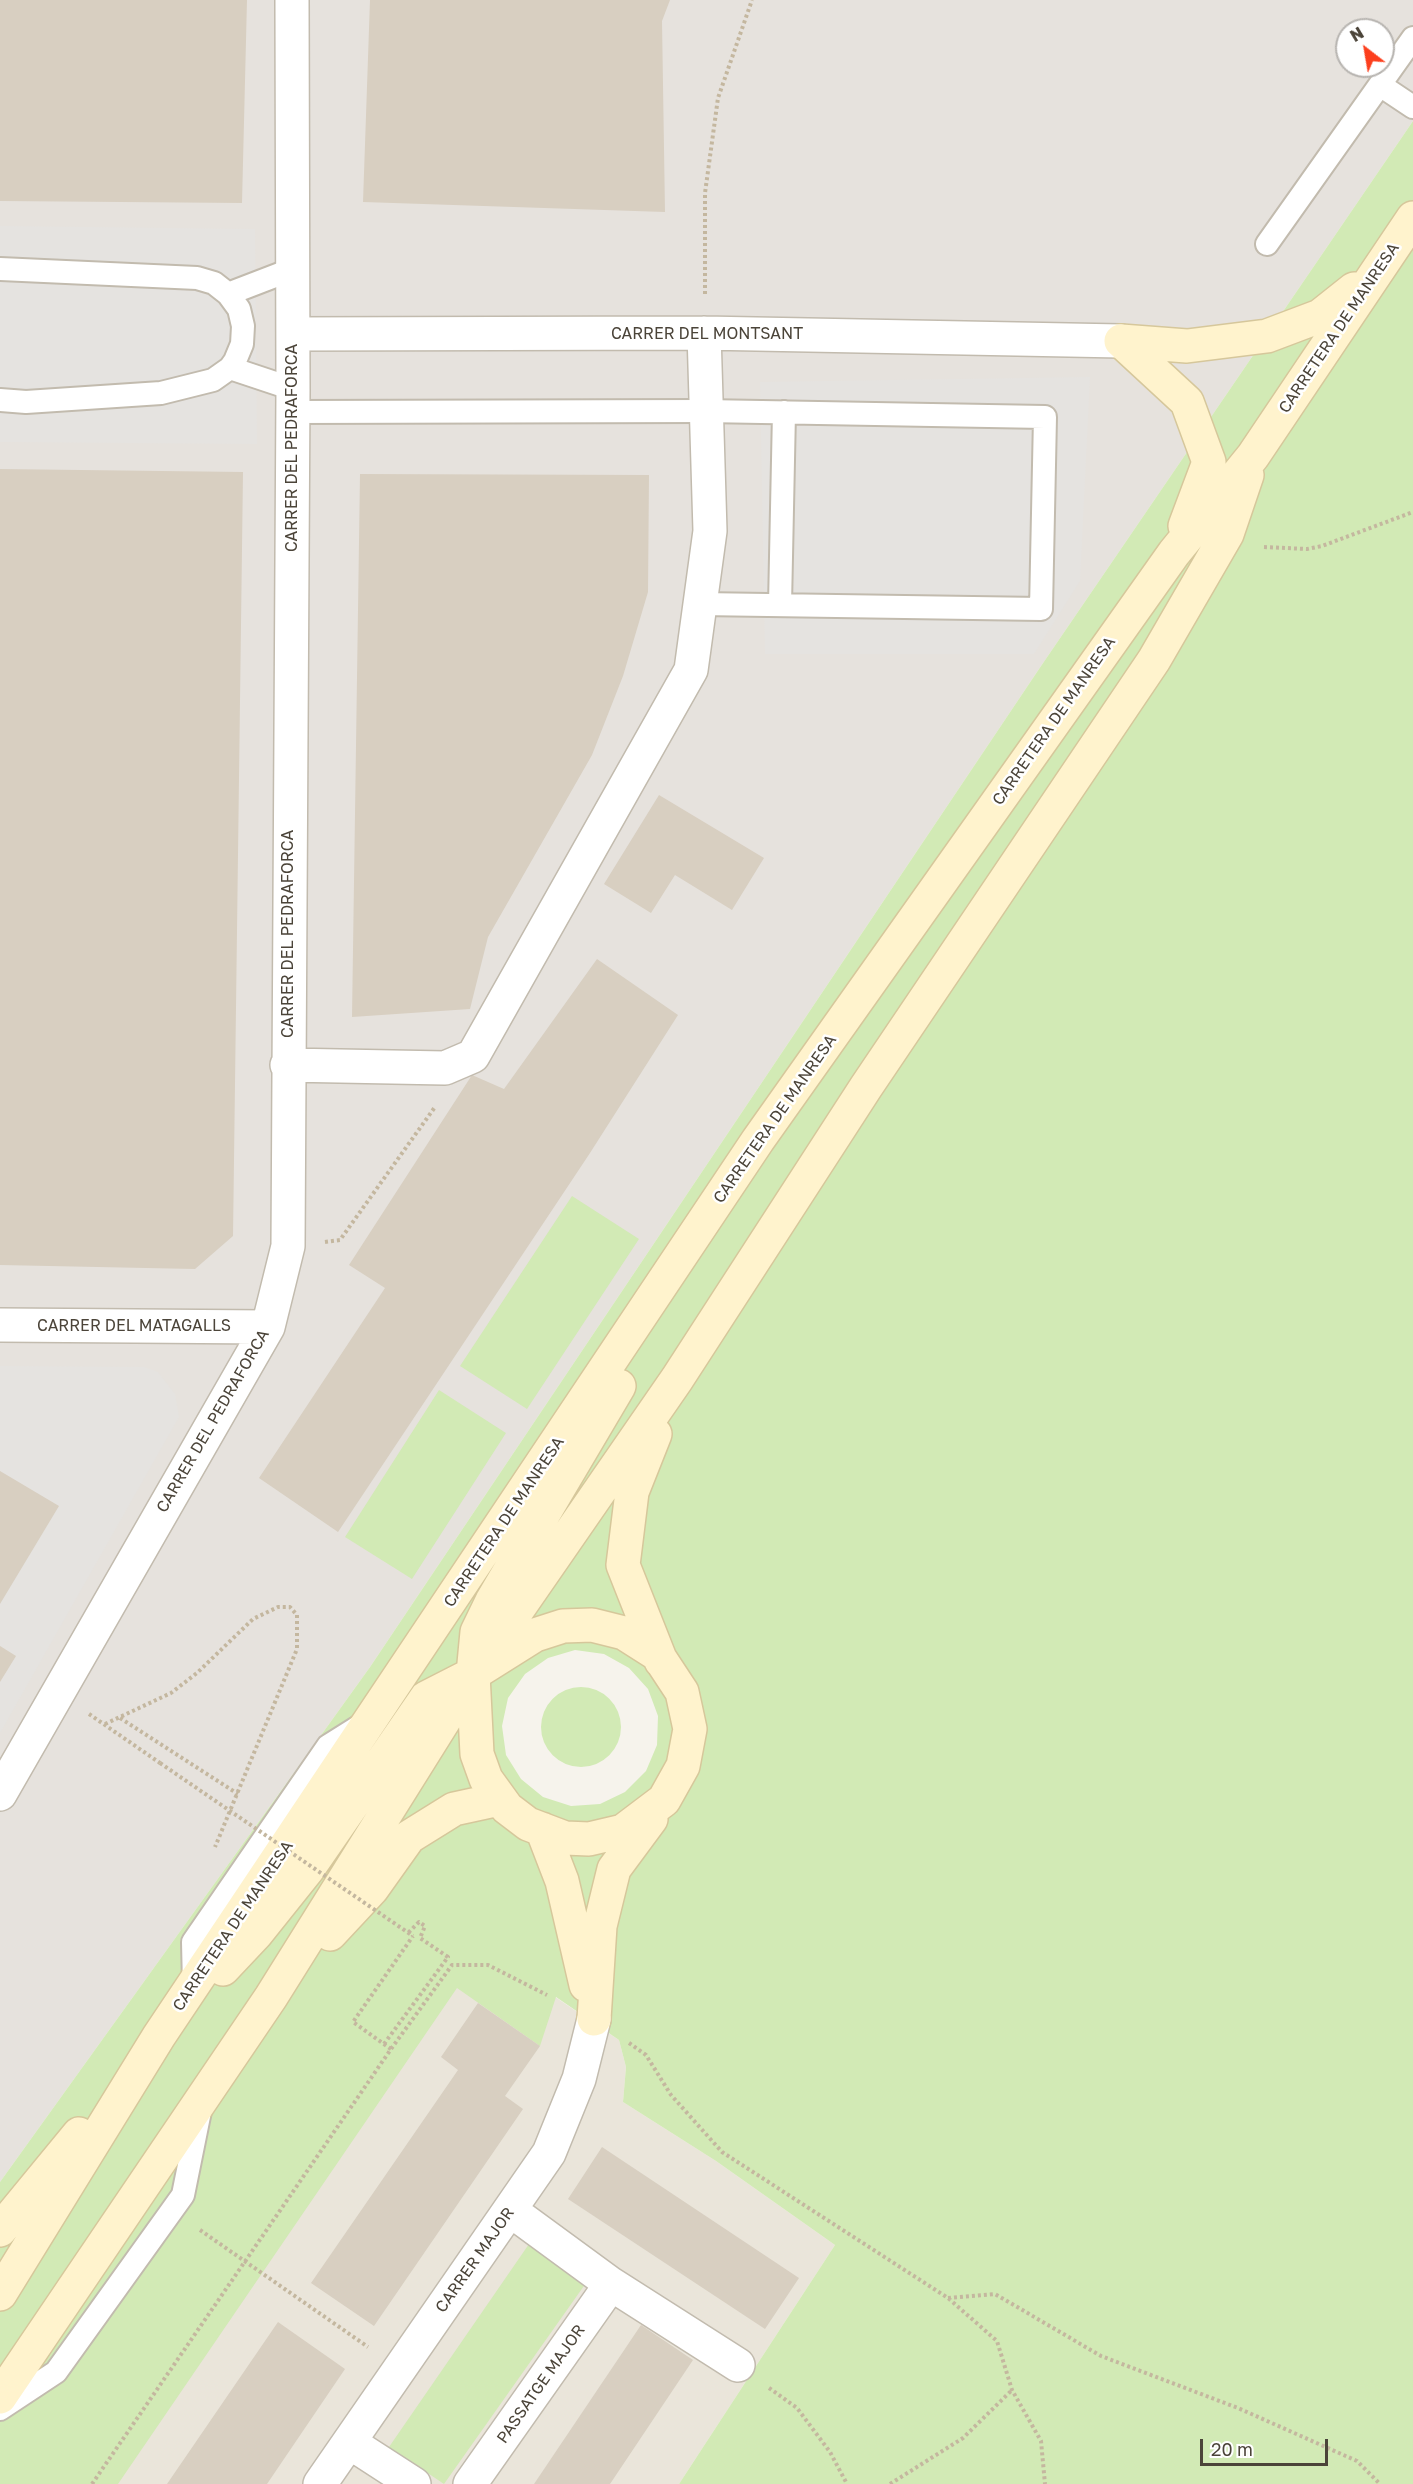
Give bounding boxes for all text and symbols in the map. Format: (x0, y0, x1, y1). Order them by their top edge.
north arrow (1335, 18, 1395, 78)
text: N (1346, 23, 1367, 46)
street label: CARRETERA DE MANRESA (1275, 239, 1403, 417)
street label: CARRER DEL MONTSANT (611, 324, 803, 344)
street label: CARRER DEL PEDRAFORCA (282, 344, 302, 552)
street label: CARRETERA DE MANRESA (988, 633, 1120, 809)
street label: CARRER DEL PEDRAFORCA (278, 830, 298, 1038)
street label: CARRETERA DE MANRESA (709, 1031, 841, 1207)
street label: CARRER DEL MATAGALLS (37, 1316, 231, 1336)
street label: CARRER DEL PEDRAFORCA (153, 1326, 273, 1516)
street label: CARRETERA DE MANRESA (440, 1433, 568, 1611)
street label: CARRETERA DE MANRESA (169, 1837, 297, 2015)
street label: CARRER MAJOR (432, 2204, 518, 2316)
street label: PASSATGE MAJOR (493, 2321, 589, 2447)
scale bar (1203, 2427, 1330, 2465)
text: 20 m (1211, 2438, 1253, 2460)

